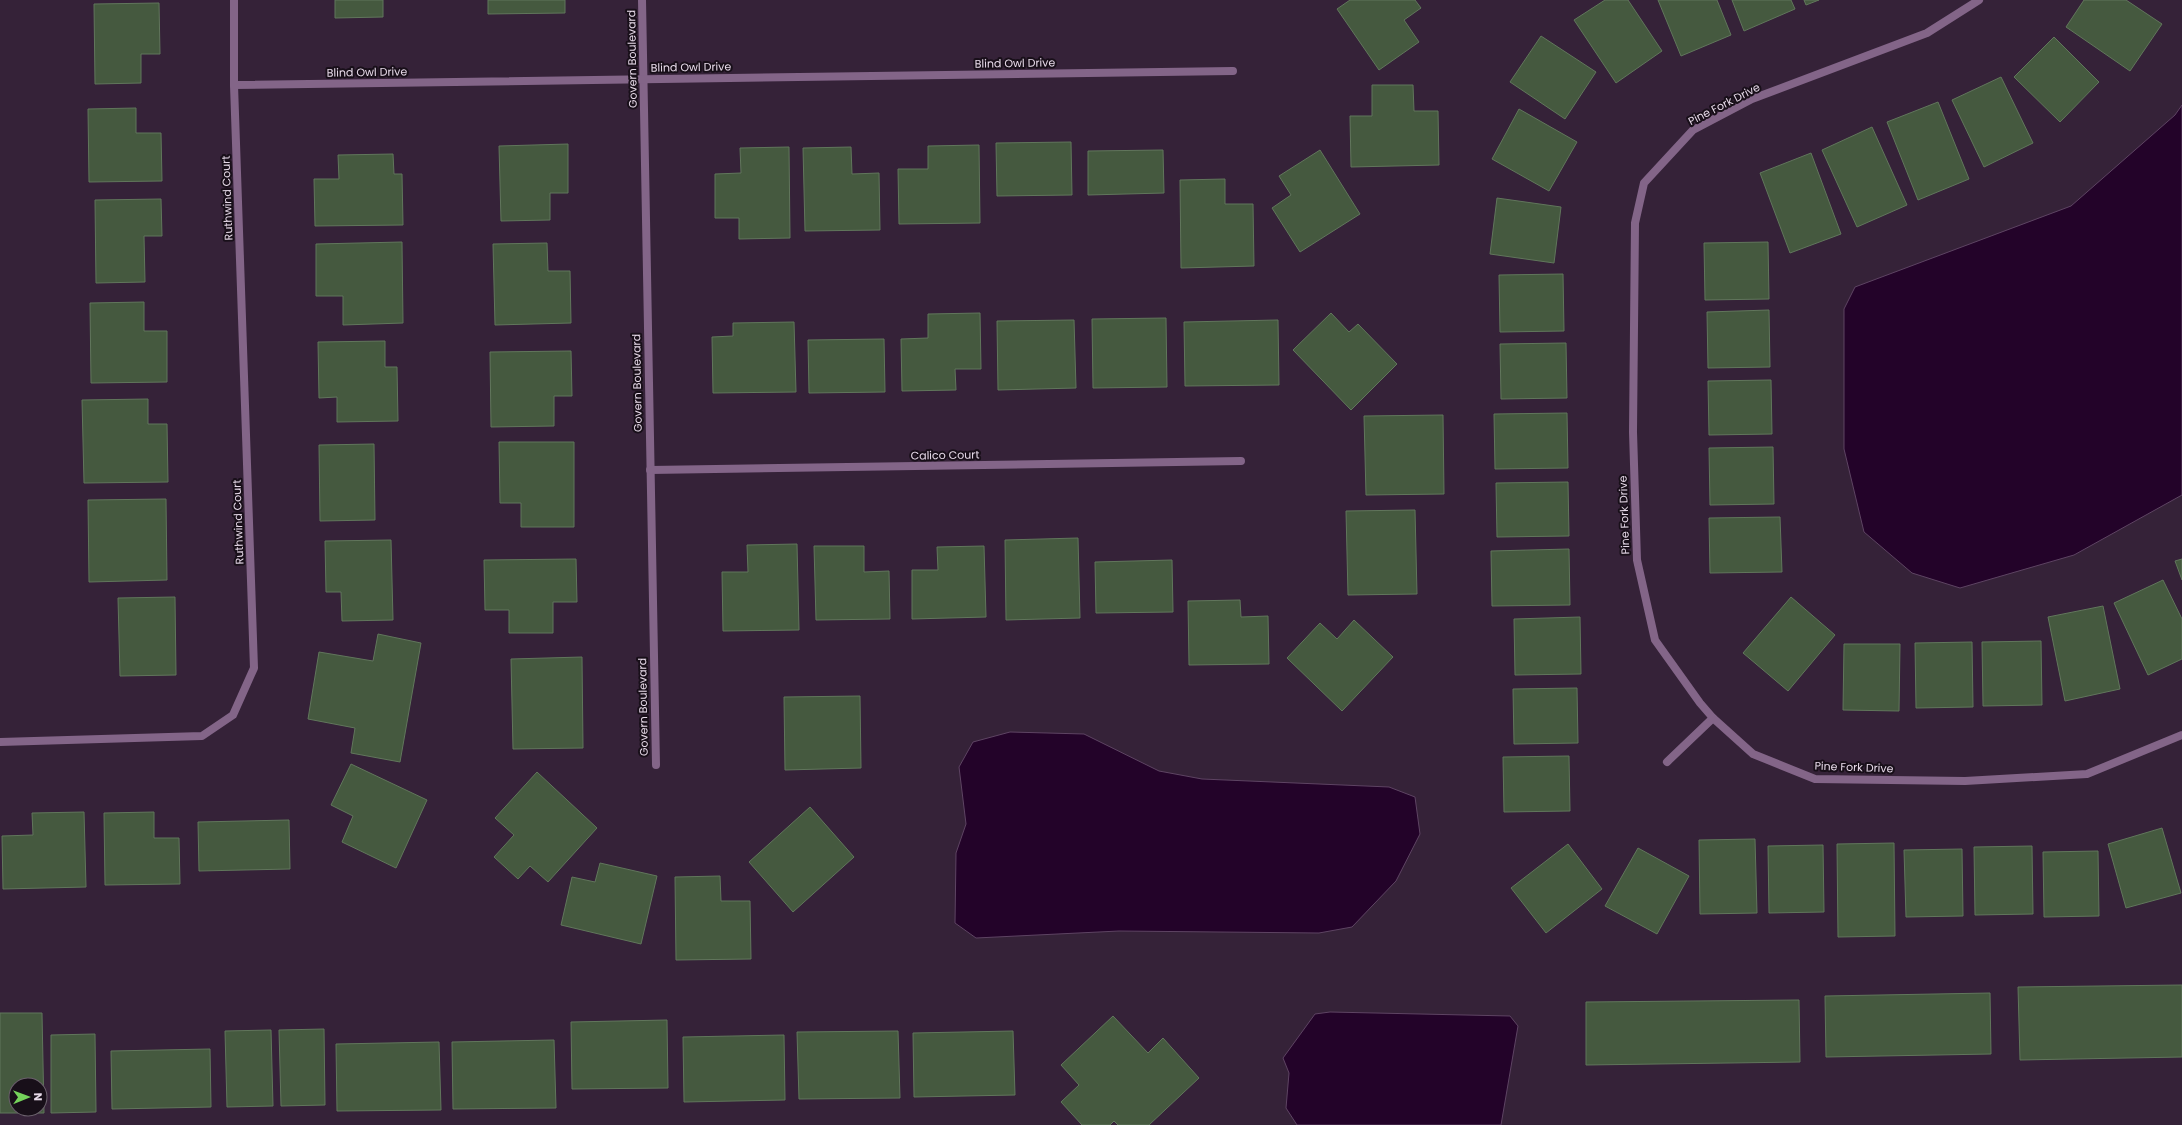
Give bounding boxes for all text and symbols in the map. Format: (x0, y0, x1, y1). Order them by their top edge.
street label: Govern Boulevard (623, 10, 641, 108)
street label: Blind Owl Drive (975, 54, 1056, 72)
street label: Blind Owl Drive (651, 58, 732, 76)
street label: Blind Owl Drive (327, 63, 408, 81)
street label: Pine Fork Drive (1685, 79, 1763, 129)
street label: Ruthwind Court (218, 155, 236, 241)
street label: Govern Boulevard (628, 334, 646, 432)
street label: Calico Court (911, 446, 979, 464)
street label: Pine Fork Drive (1615, 475, 1633, 555)
street label: Ruthwind Court (229, 479, 247, 565)
street label: Govern Boulevard (634, 658, 652, 756)
street label: Pine Fork Drive (1814, 758, 1894, 776)
north arrow (8, 1077, 48, 1117)
text: N (30, 1093, 46, 1101)

